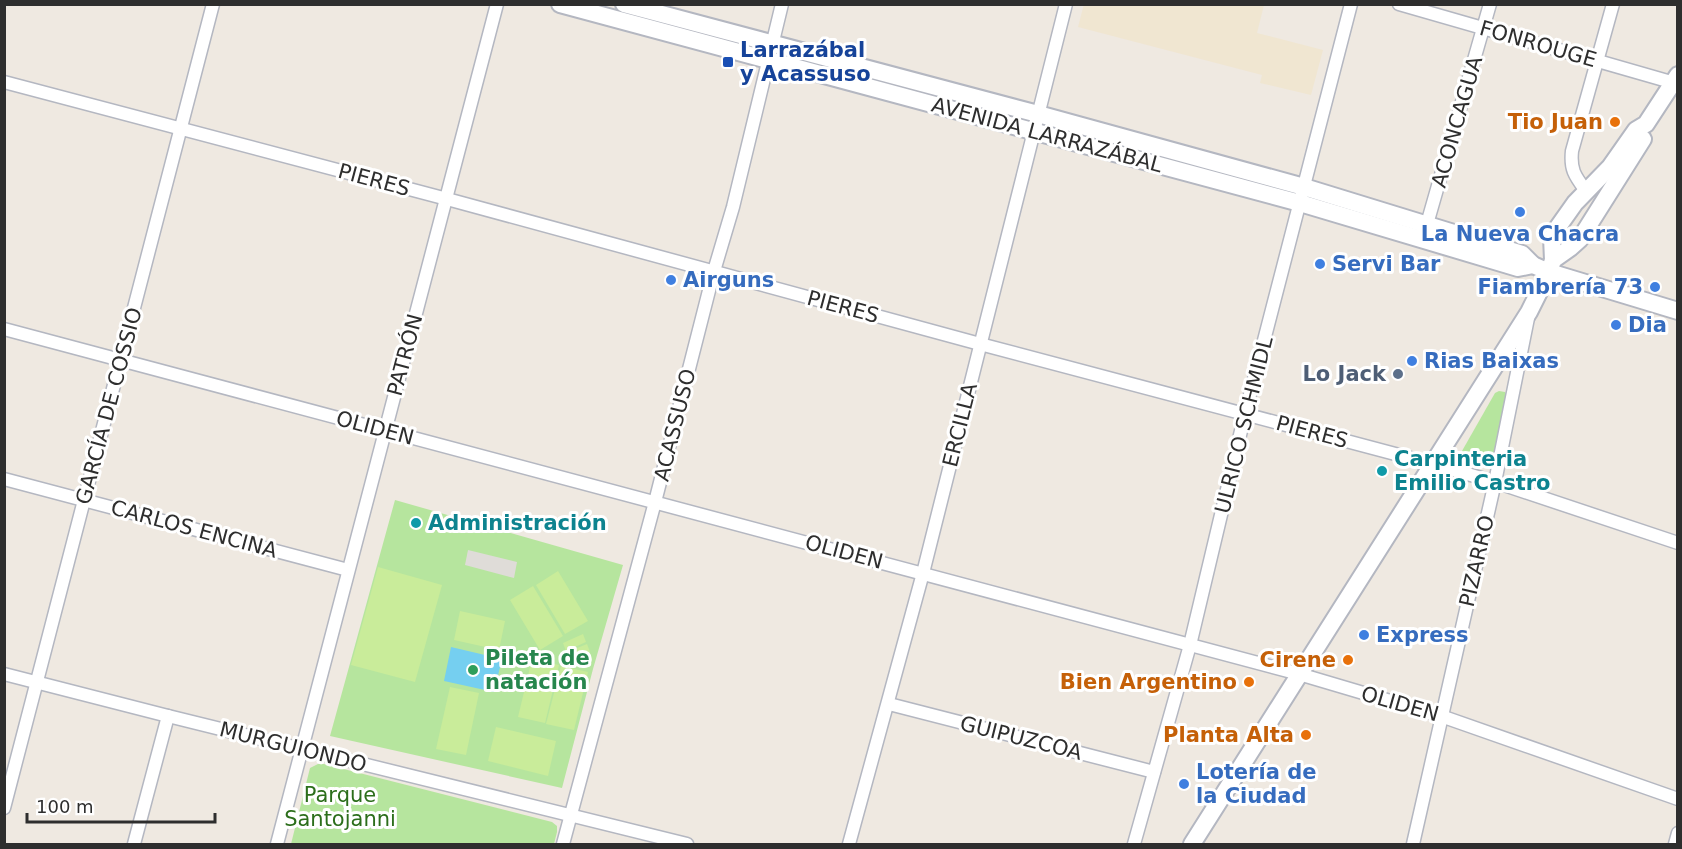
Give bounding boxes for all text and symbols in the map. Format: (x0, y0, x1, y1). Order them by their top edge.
street label: FONROUGE (1477, 16, 1599, 72)
place label: Larrazábal y Acassuso (740, 38, 871, 86)
street label: ACONCAGUA (1427, 53, 1487, 190)
marker: Larrazábal y Acassuso (721, 55, 735, 69)
street label: AVENIDA LARRAZÁBAL (929, 92, 1166, 177)
place label: Tio Juan (1508, 110, 1603, 134)
marker: Tio Juan (1608, 115, 1622, 129)
street label: PIERES (335, 159, 413, 201)
marker: La Nueva Chacra (1513, 205, 1527, 219)
place label: La Nueva Chacra (1421, 222, 1619, 246)
place label: Servi Bar (1332, 252, 1441, 276)
marker: Servi Bar (1313, 257, 1327, 271)
place label: Airguns (683, 268, 774, 292)
marker: Airguns (664, 273, 678, 287)
place label: Fiambrería 73 (1478, 275, 1643, 299)
marker: Fiambrería 73 (1648, 280, 1662, 294)
street label: PIERES (804, 286, 882, 328)
street label: GARCÍA DE COSSIO (70, 305, 147, 507)
street label: PATRÓN (382, 311, 427, 399)
place label: Dia (1628, 313, 1667, 337)
marker: Dia (1609, 318, 1623, 332)
street label: ULRICO SCHMIDL (1210, 334, 1278, 516)
place label: Rias Baixas (1424, 349, 1559, 373)
marker: Rias Baixas (1405, 354, 1419, 368)
place label: Lo Jack (1302, 362, 1387, 386)
street label: ACASSUSO (649, 366, 701, 484)
marker: Lo Jack (1391, 367, 1405, 381)
street label: ERCILLA (938, 380, 982, 470)
street label: OLIDEN (333, 406, 417, 450)
street label: PIERES (1273, 411, 1351, 453)
place label: Carpinteria Emilio Castro (1394, 447, 1550, 495)
marker: Carpinteria Emilio Castro (1375, 464, 1389, 478)
street label: CARLOS ENCINA (108, 495, 280, 563)
place label: Administración (428, 511, 607, 535)
street label: PIZARRO (1455, 513, 1499, 609)
marker: Administración (409, 516, 423, 530)
street label: OLIDEN (802, 530, 886, 574)
place label: Express (1376, 623, 1469, 647)
marker: Express (1357, 628, 1371, 642)
place label: Pileta de natación (485, 646, 590, 694)
place label: Cirene (1260, 648, 1336, 672)
marker: Cirene (1341, 653, 1355, 667)
marker: Pileta de natación (466, 663, 480, 677)
place label: Bien Argentino (1060, 670, 1237, 694)
marker: Bien Argentino (1242, 675, 1256, 689)
street label: OLIDEN (1358, 681, 1442, 727)
street label: GUIPUZCOA (957, 711, 1085, 765)
street label: MURGUIONDO (217, 717, 369, 777)
place label: Planta Alta (1163, 723, 1294, 747)
marker: Planta Alta (1299, 728, 1313, 742)
place label: Lotería de la Ciudad (1196, 760, 1316, 808)
marker: Lotería de la Ciudad (1177, 777, 1191, 791)
park label: Parque Santojanni (284, 783, 396, 831)
scale bar (27, 786, 214, 824)
text: 100 m (36, 796, 94, 817)

